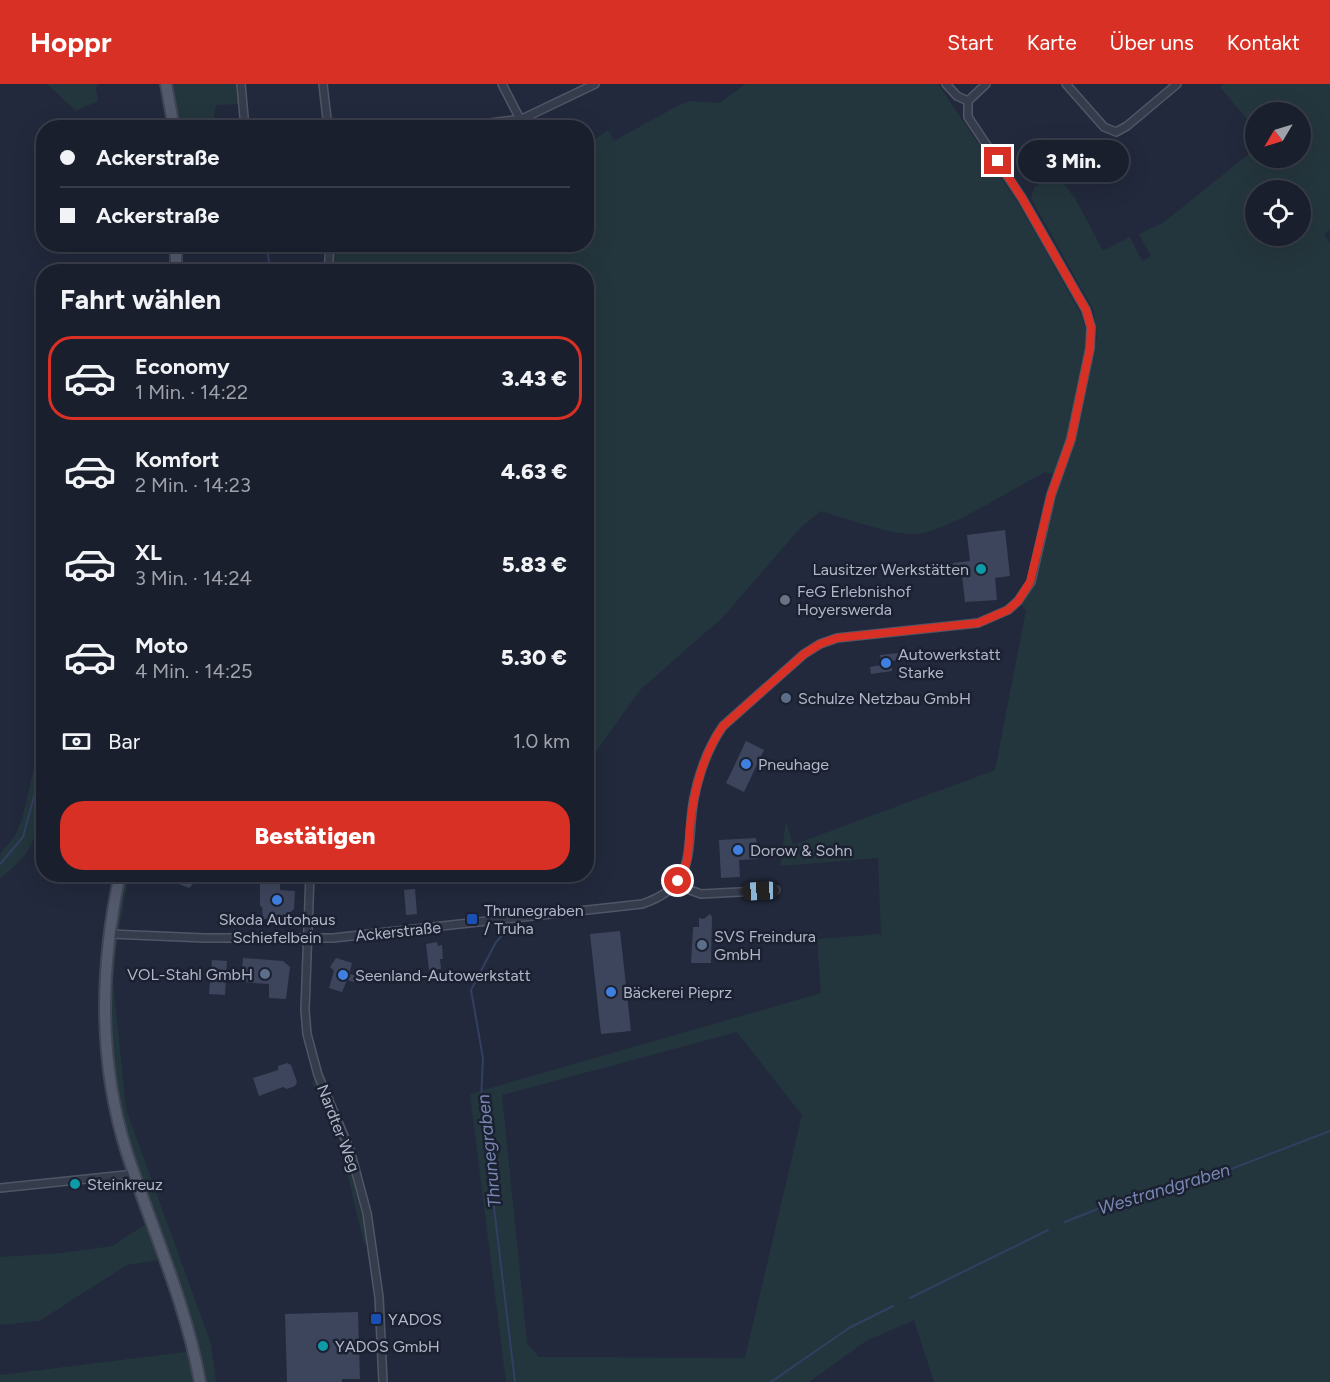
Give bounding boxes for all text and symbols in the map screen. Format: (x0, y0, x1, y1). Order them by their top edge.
text: Hoppr (30, 25, 112, 59)
text: Start (947, 30, 994, 55)
text: Karte (1027, 30, 1077, 55)
text: Über uns (1110, 30, 1194, 55)
text: Kontakt (1227, 30, 1300, 55)
north arrow (1245, 102, 1311, 168)
map controls (1245, 102, 1311, 246)
callout: 3 Min. (1019, 140, 1130, 182)
text: Ackerstraße (96, 144, 220, 171)
route end (984, 147, 1011, 174)
text: 3 Min. (1046, 149, 1101, 173)
button: locate (1245, 180, 1311, 246)
text: Ackerstraße (96, 202, 220, 229)
text: Fahrt wählen (60, 283, 221, 316)
icon: car (63, 351, 117, 405)
text: Economy (135, 353, 230, 380)
text: 3.43 € (502, 365, 567, 392)
text: 1 Min. · 14:22 (135, 380, 248, 404)
icon: car (63, 444, 117, 498)
text: Komfort (135, 446, 219, 473)
text: 4.63 € (501, 458, 567, 485)
text: 2 Min. · 14:23 (135, 473, 251, 497)
icon: car (63, 537, 117, 591)
text: XL (135, 539, 162, 566)
text: 5.83 € (502, 551, 567, 578)
place label: Lausitzer Werkstätten (812, 560, 969, 579)
marker: Lausitzer Werkstätten (974, 562, 988, 576)
text: 3 Min. · 14:24 (135, 566, 252, 590)
place label: FeG Erlebnishof Hoyerswerda (797, 582, 911, 619)
marker: FeG Erlebnishof Hoyerswerda (778, 593, 792, 607)
icon: car (63, 630, 117, 684)
text: Moto (135, 632, 188, 659)
text: 5.30 € (501, 644, 567, 671)
place label: Autowerkstatt Starke (898, 645, 1001, 682)
marker: Autowerkstatt Starke (879, 656, 893, 670)
text: 4 Min. · 14:25 (135, 659, 253, 683)
place label: Schulze Netzbau GmbH (798, 689, 971, 708)
marker: Schulze Netzbau GmbH (779, 691, 793, 705)
icon: cash (60, 725, 93, 758)
text: Bar (108, 728, 140, 755)
text: 1.0 km (513, 729, 570, 753)
place label: Pneuhage (758, 755, 829, 774)
marker: Pneuhage (739, 757, 753, 771)
button: Bestätigen (60, 801, 570, 870)
place label: Dorow & Sohn (750, 841, 853, 860)
marker: Dorow & Sohn (731, 843, 745, 857)
route start (664, 867, 691, 894)
car (742, 881, 778, 901)
marker: Skoda Autohaus Schiefelbein (270, 893, 284, 907)
place label: Thrunegraben / Truha (484, 901, 584, 938)
place label: Skoda Autohaus Schiefelbein (219, 910, 335, 947)
marker: Thrunegraben / Truha (465, 912, 479, 926)
street label: Ackerstraße (354, 918, 442, 945)
place label: SVS Freindura GmbH (714, 927, 816, 964)
marker: SVS Freindura GmbH (695, 938, 709, 952)
place label: VOL-Stahl GmbH (127, 965, 253, 984)
place label: Seenland-Autowerkstatt (355, 966, 531, 985)
marker: VOL-Stahl GmbH (258, 967, 272, 981)
marker: Seenland-Autowerkstatt (336, 968, 350, 982)
place label: Bäckerei Pieprz (623, 983, 732, 1002)
marker: Bäckerei Pieprz (604, 985, 618, 999)
street label: Nardter Weg (313, 1082, 364, 1175)
water label: Thrunegraben (472, 1093, 506, 1209)
water label: Westrandgraben (1095, 1158, 1233, 1220)
place label: Steinkreuz (87, 1175, 163, 1194)
marker: Steinkreuz (68, 1177, 82, 1191)
place label: YADOS (388, 1310, 442, 1329)
marker: YADOS (369, 1312, 383, 1326)
place label: YADOS GmbH (335, 1337, 440, 1356)
marker: YADOS GmbH (316, 1339, 330, 1353)

